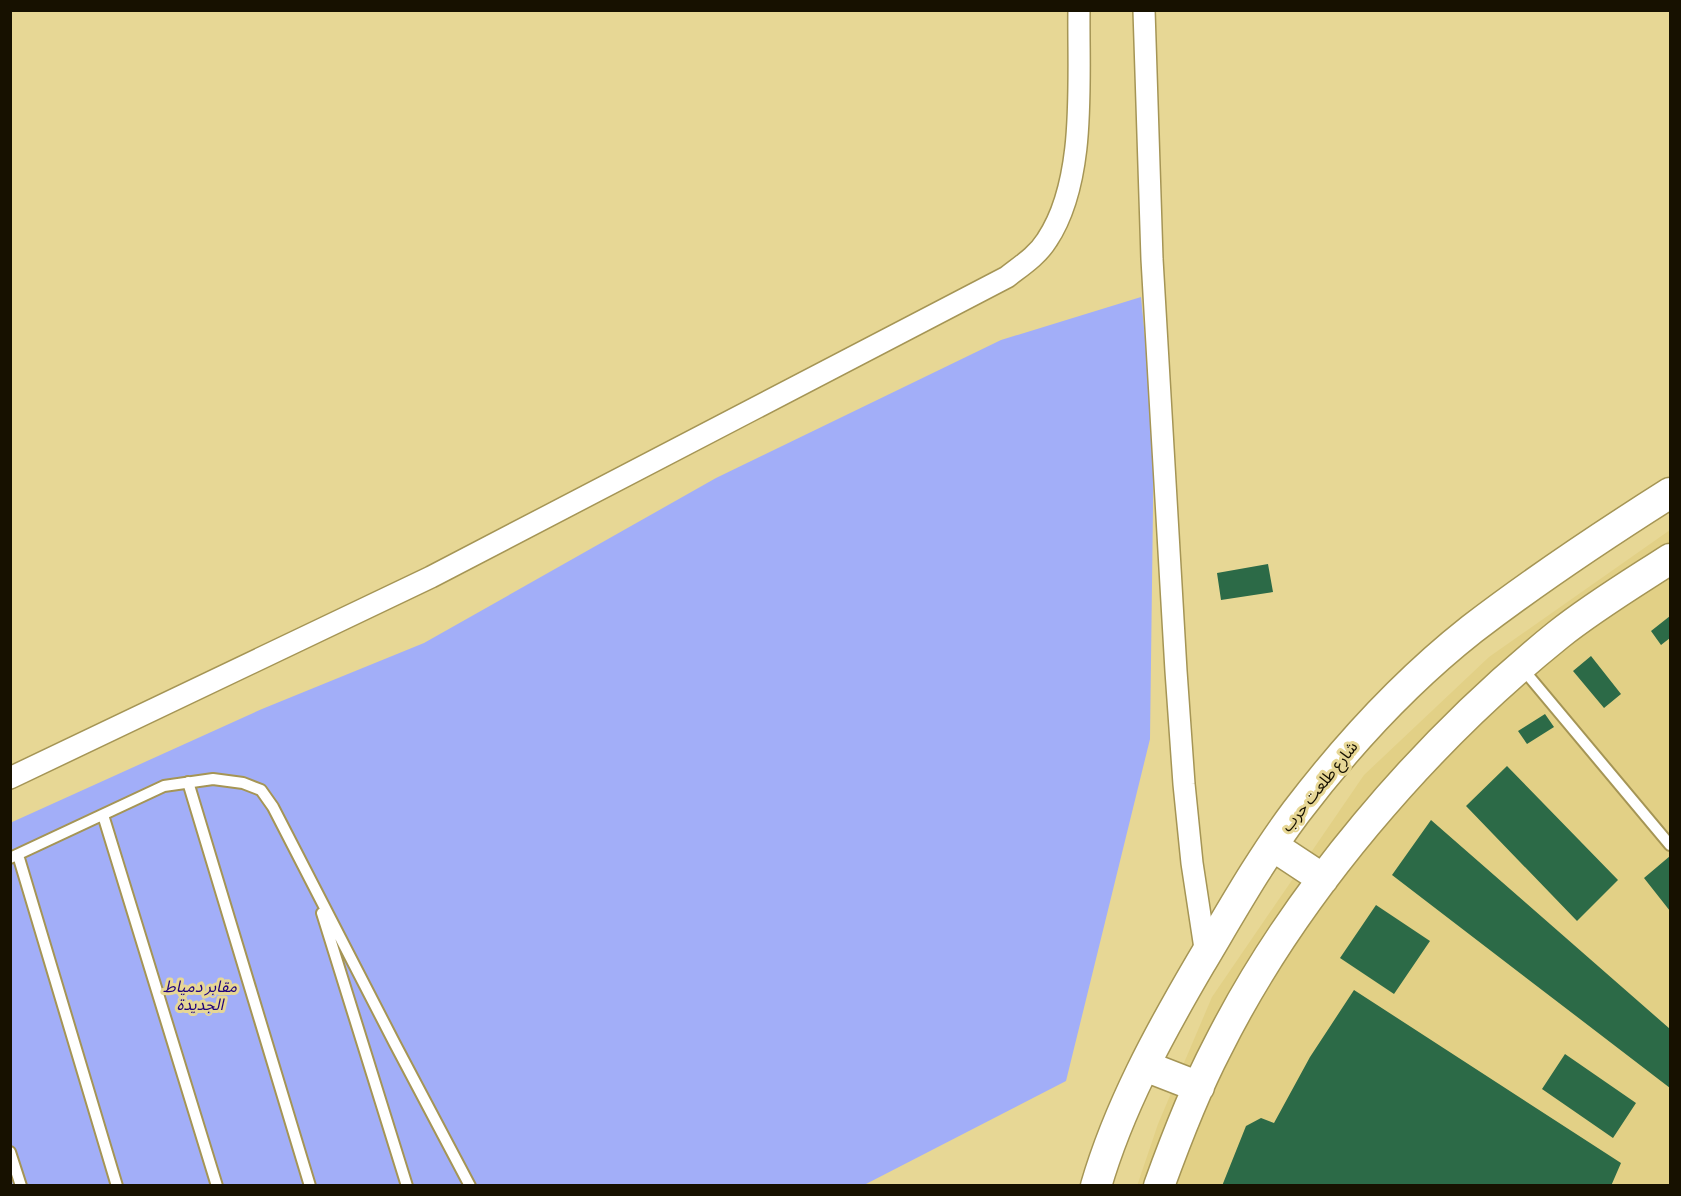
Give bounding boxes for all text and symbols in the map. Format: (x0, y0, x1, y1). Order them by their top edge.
street label: شارع طلعت حرب (1274, 735, 1364, 837)
park label: مقابر دمياط الجديدة (163, 973, 238, 1015)

